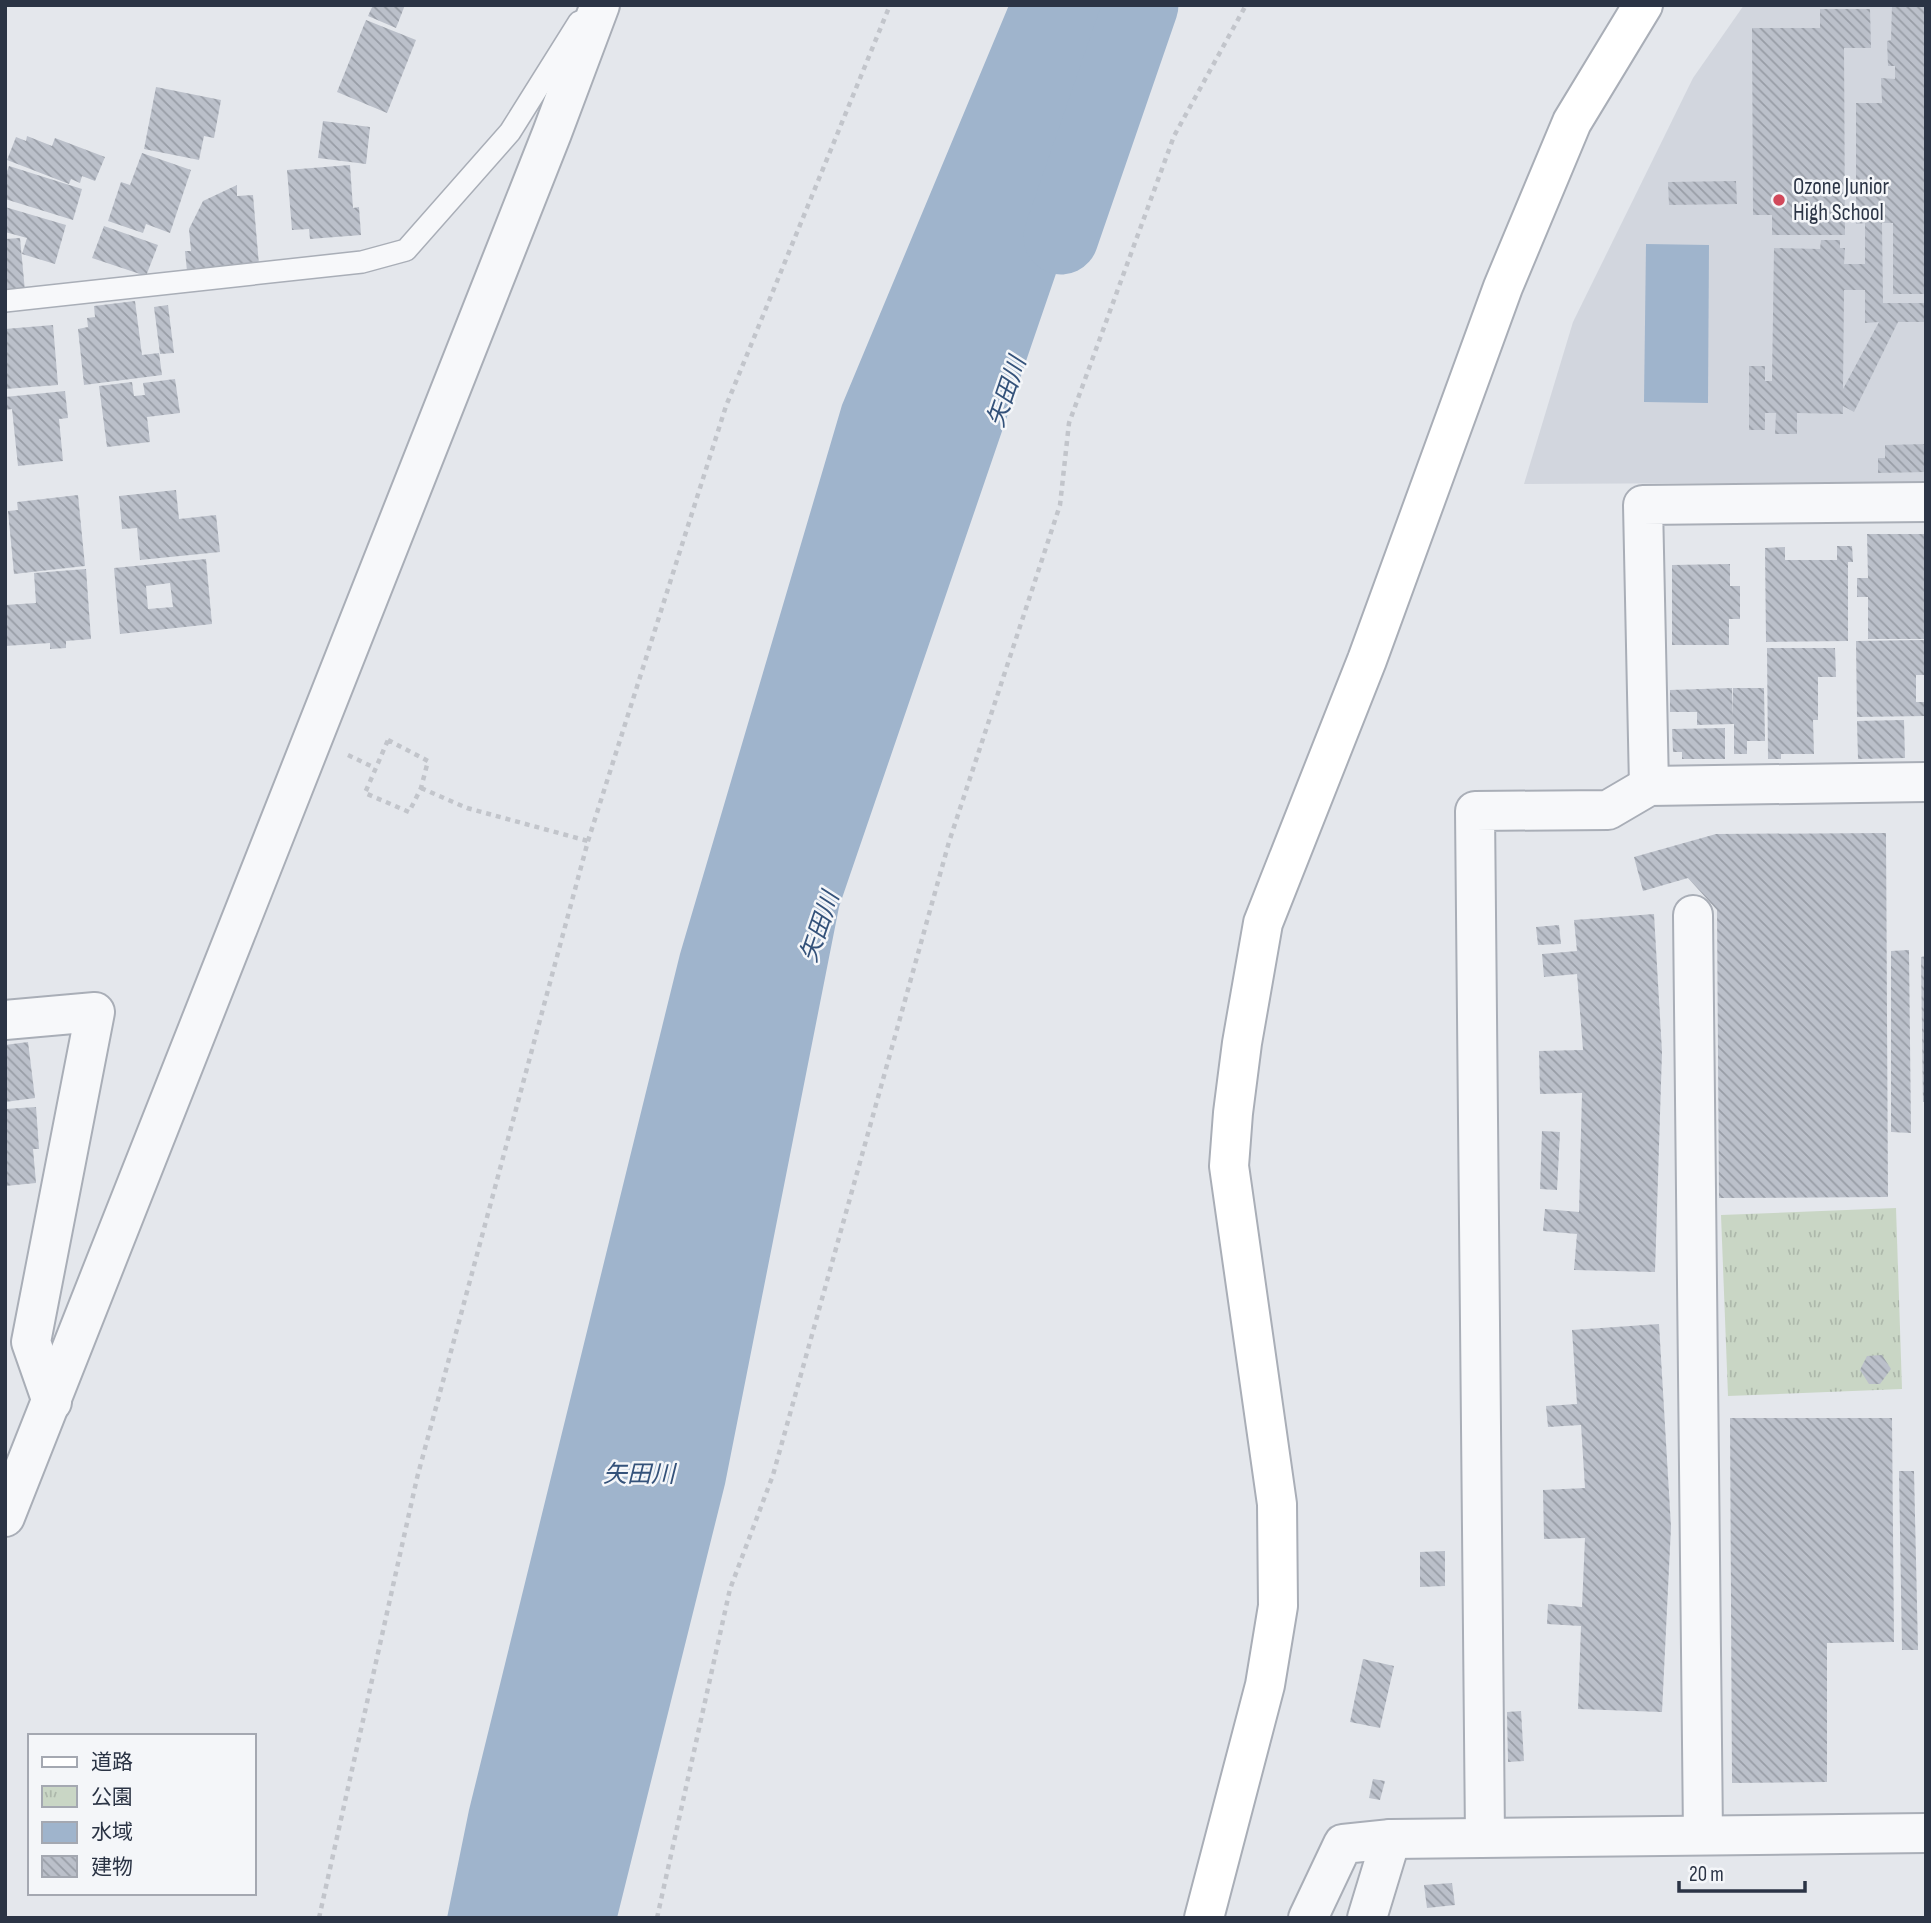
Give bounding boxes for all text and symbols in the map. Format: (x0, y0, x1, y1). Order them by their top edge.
place label: Ozone Junior High School (1793, 173, 1890, 227)
marker: Ozone Junior High School (1771, 192, 1787, 208)
water label: 矢田川 (982, 350, 1033, 431)
water label: 矢田川 (795, 885, 846, 966)
water label: 矢田川 (603, 1460, 678, 1489)
legend (28, 1734, 256, 1895)
text: 道路 (91, 1750, 133, 1775)
text: 公園 (91, 1785, 133, 1810)
text: 水域 (91, 1820, 133, 1845)
scale bar (1679, 1850, 1805, 1894)
text: 建物 (91, 1855, 133, 1880)
text: 20 m (1689, 1862, 1724, 1887)

